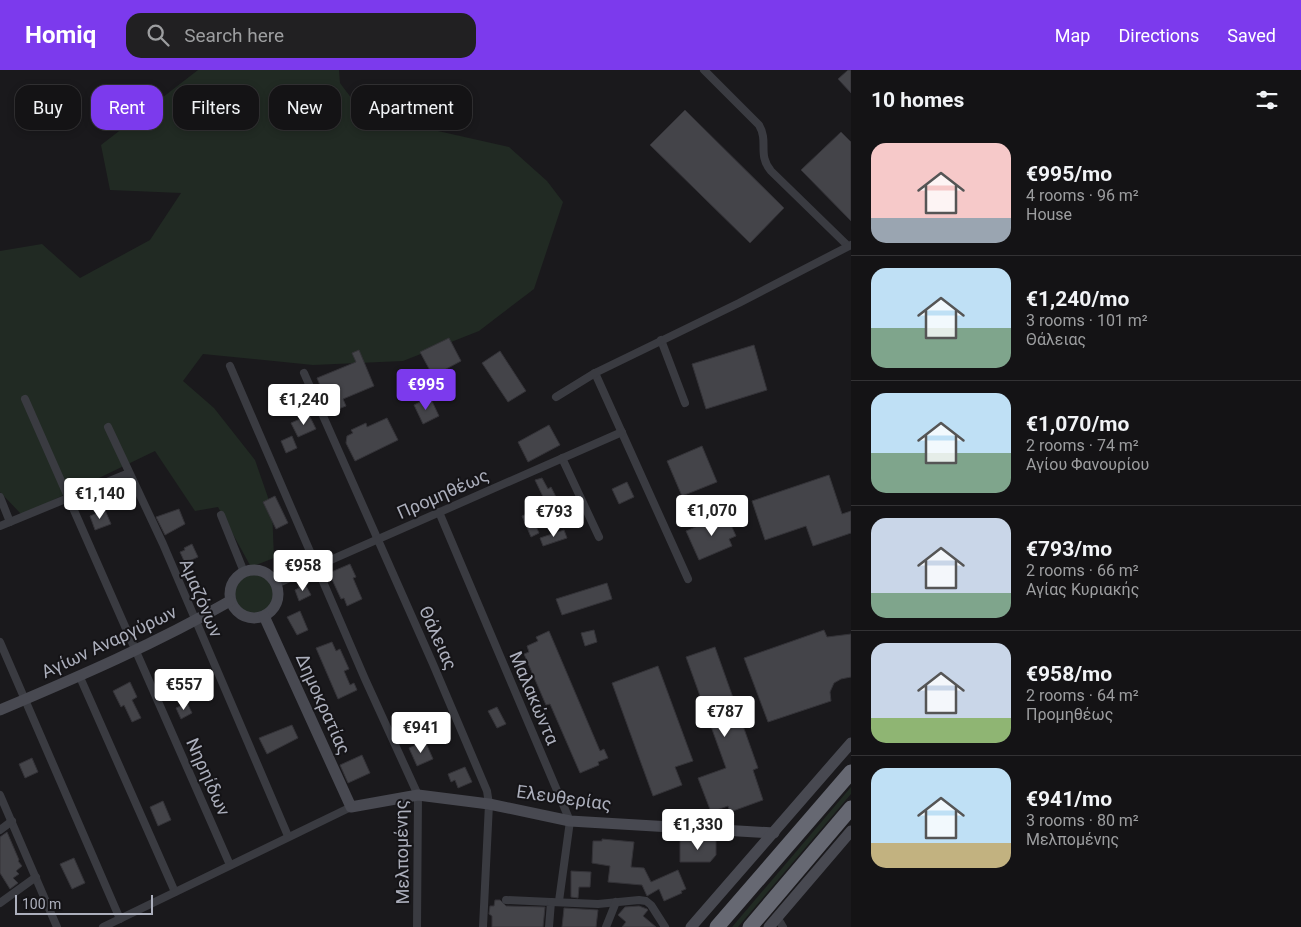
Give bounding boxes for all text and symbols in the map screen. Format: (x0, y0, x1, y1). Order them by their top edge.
search box (126, 13, 476, 58)
text: Homiq (25, 21, 96, 49)
icon: search (144, 21, 172, 49)
text: Search here (184, 24, 284, 47)
text: Map (1055, 25, 1090, 46)
text: Directions (1118, 25, 1199, 46)
text: Saved (1227, 25, 1276, 46)
chip: Buy (15, 85, 81, 130)
chip: Rent (91, 85, 163, 130)
chip: Filters (173, 85, 259, 130)
chip: New (269, 85, 341, 130)
chip: Apartment (351, 85, 472, 130)
icon: filters (1253, 86, 1281, 114)
text: 10 homes (871, 88, 964, 112)
text: €995/mo (1026, 162, 1112, 186)
icon: home (911, 163, 971, 223)
text: 4 rooms · 96 m² (1026, 186, 1139, 205)
text: House (1026, 205, 1072, 224)
text: €1,240/mo (1026, 287, 1129, 311)
icon: home (911, 288, 971, 348)
text: 3 rooms · 101 m² (1026, 311, 1148, 330)
text: Θάλειας (1026, 330, 1086, 349)
pin: €995 (396, 368, 456, 411)
text: €995 (408, 375, 444, 394)
pin: €1,240 (263, 384, 345, 426)
text: €1,240 (279, 390, 329, 409)
text: €1,070/mo (1026, 412, 1129, 436)
icon: home (911, 413, 971, 473)
text: 2 rooms · 74 m² (1026, 436, 1139, 455)
text: Αγίου Φανουρίου (1026, 455, 1149, 474)
street label: Προμηθέως (394, 464, 492, 523)
pin: €1,140 (59, 478, 141, 520)
text: €1,140 (75, 484, 125, 503)
pin: €1,070 (671, 494, 753, 537)
pin: €793 (524, 496, 584, 538)
text: €1,070 (687, 501, 737, 520)
text: €793 (536, 502, 572, 521)
text: €793/mo (1026, 537, 1112, 561)
icon: home (911, 538, 971, 598)
pin: €958 (273, 550, 333, 592)
street label: Αμαζόνων (176, 555, 228, 641)
text: €958 (285, 556, 321, 575)
text: 2 rooms · 66 m² (1026, 561, 1139, 580)
text: Αγίας Κυριακής (1026, 580, 1139, 599)
street label: Αγίων Αναργύρων (38, 601, 180, 682)
street label: Θάλειας (415, 603, 462, 673)
street label: Μαλακώντα (505, 648, 564, 748)
street label: Δημοκρατίας (292, 650, 355, 758)
text: €958/mo (1026, 662, 1112, 686)
icon: home (911, 663, 971, 723)
pin: €557 (154, 668, 214, 711)
text: €557 (166, 675, 202, 694)
text: 2 rooms · 64 m² (1026, 686, 1139, 705)
pin: €787 (695, 696, 755, 738)
text: €787 (707, 702, 743, 721)
text: Προμηθέως (1026, 705, 1113, 724)
pin: €941 (391, 712, 451, 754)
text: €941 (403, 718, 439, 737)
street label: Νηρηίδων (182, 735, 235, 819)
street label: Ελευθερίας (515, 780, 613, 815)
text: €941/mo (1026, 787, 1112, 811)
icon: home (911, 788, 971, 848)
street label: Μελπομένης (390, 799, 413, 905)
pin: €1,330 (657, 808, 739, 851)
text: 3 rooms · 80 m² (1026, 811, 1139, 830)
text: €1,330 (673, 815, 723, 834)
text: Μελπομένης (1026, 830, 1119, 849)
scale bar (15, 892, 152, 915)
text: 100 m (22, 896, 61, 912)

